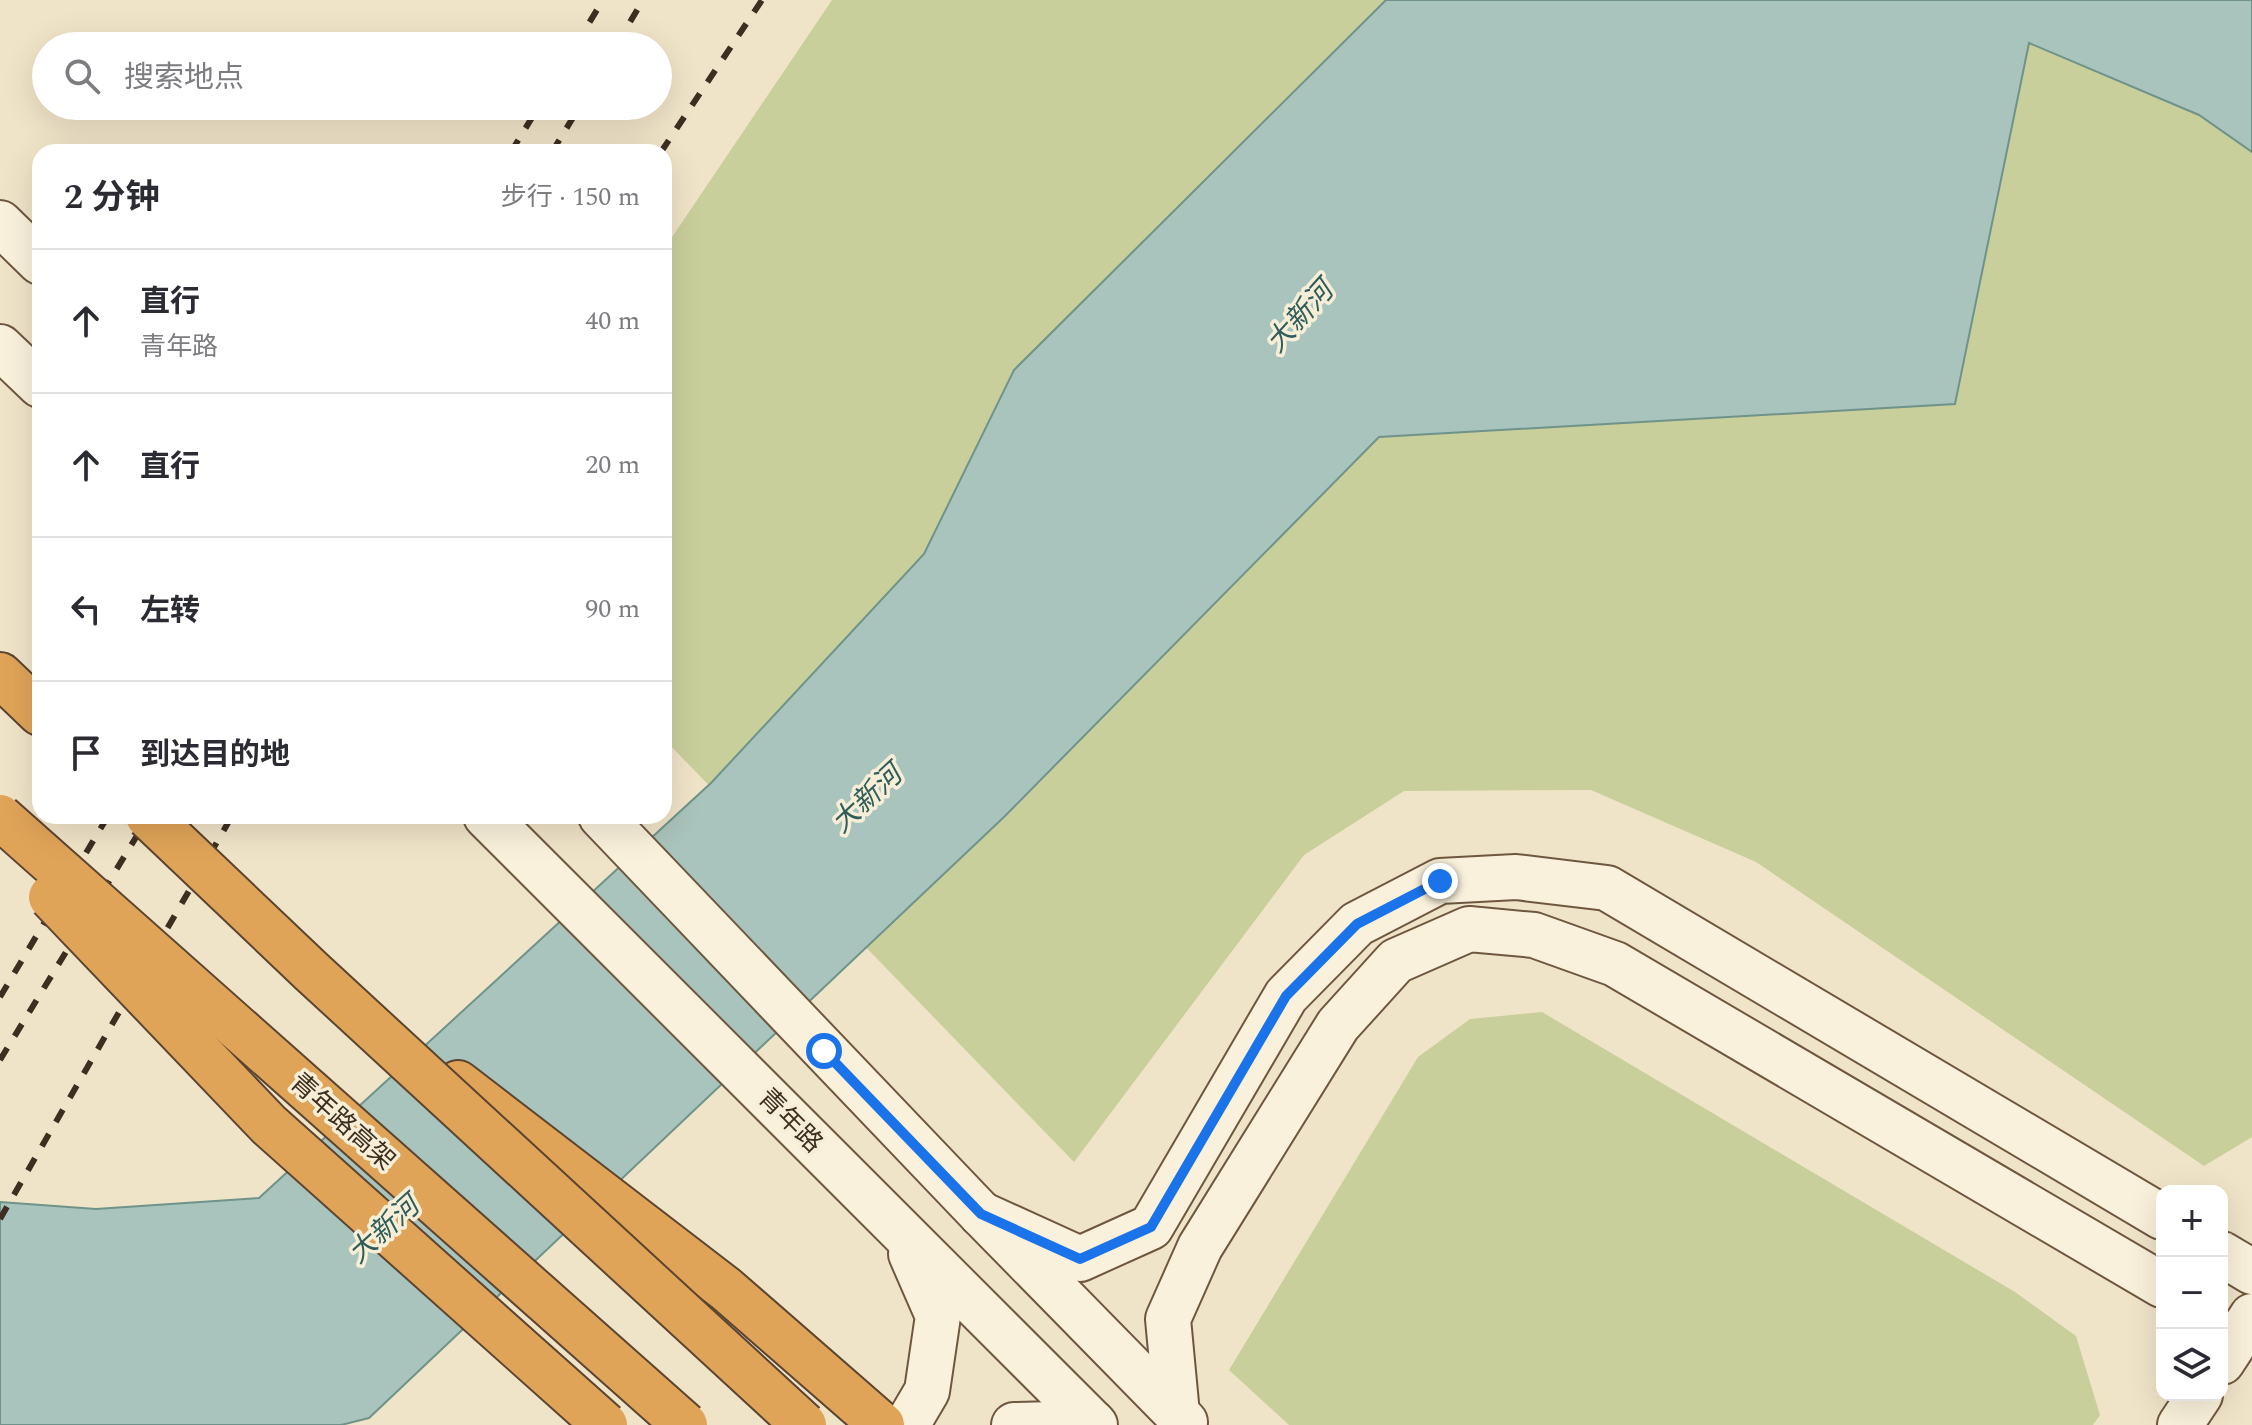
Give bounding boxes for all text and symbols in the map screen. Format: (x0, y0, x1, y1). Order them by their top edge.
search box (32, 32, 672, 120)
icon: search (60, 54, 104, 98)
text: 搜索地点 (124, 55, 244, 101)
text: 2 分钟 (64, 172, 160, 224)
text: 步行 · 150 m (501, 177, 640, 217)
water label: 大新河 (1256, 268, 1348, 363)
text: 直行 (140, 279, 200, 325)
icon: ahead (64, 299, 108, 343)
text: 40 m (585, 301, 640, 341)
text: 青年路 (140, 327, 218, 367)
icon: ahead (64, 443, 108, 487)
text: 直行 (140, 444, 200, 490)
text: 20 m (585, 445, 640, 485)
icon: left (64, 587, 108, 631)
text: 左转 (140, 588, 200, 634)
text: 90 m (585, 589, 640, 629)
icon: arrive (64, 731, 108, 775)
text: 到达目的地 (140, 732, 290, 778)
water label: 大新河 (822, 751, 916, 843)
route end (1422, 863, 1458, 899)
route start (806, 1033, 842, 1069)
street label: 青年路高架 (281, 1063, 404, 1180)
street label: 青年路 (749, 1079, 832, 1162)
water label: 大新河 (338, 1183, 433, 1274)
map controls (2156, 1185, 2228, 1401)
button: + (2156, 1185, 2228, 1257)
button: − (2156, 1257, 2228, 1329)
button: layers (2156, 1329, 2228, 1401)

